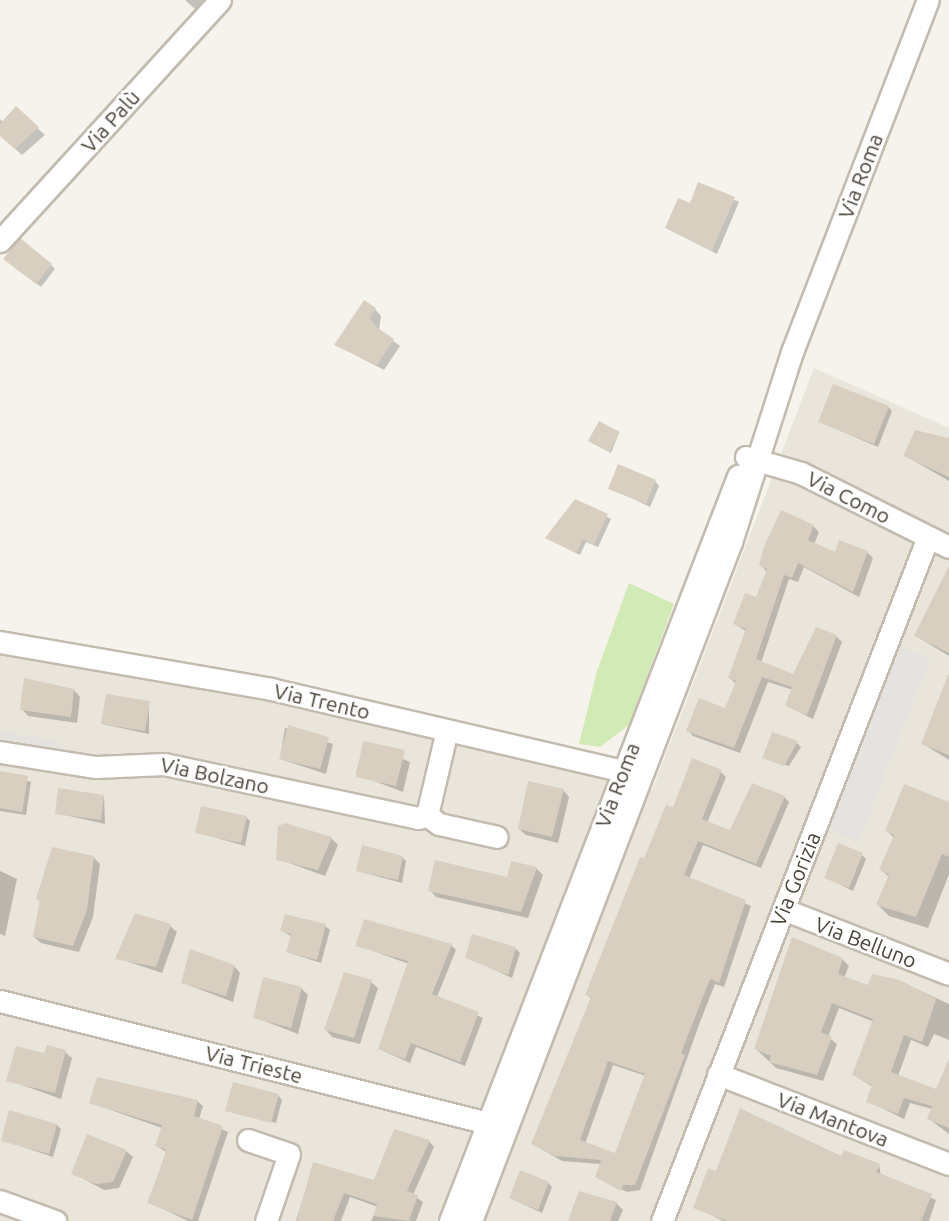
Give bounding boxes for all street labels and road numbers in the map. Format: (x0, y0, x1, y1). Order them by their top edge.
street label: Via Palù (75, 85, 145, 157)
street label: Via Roma (832, 130, 888, 222)
street label: Via Como (803, 465, 895, 529)
street label: Via Trento (272, 678, 372, 724)
street label: Via Roma (589, 739, 645, 831)
street label: Via Bolzano (158, 751, 272, 799)
street label: Via Gorizia (765, 828, 825, 930)
street label: Via Belluno (812, 911, 920, 973)
street label: Via Trieste (203, 1040, 305, 1088)
street label: Via Mantova (774, 1086, 892, 1152)

